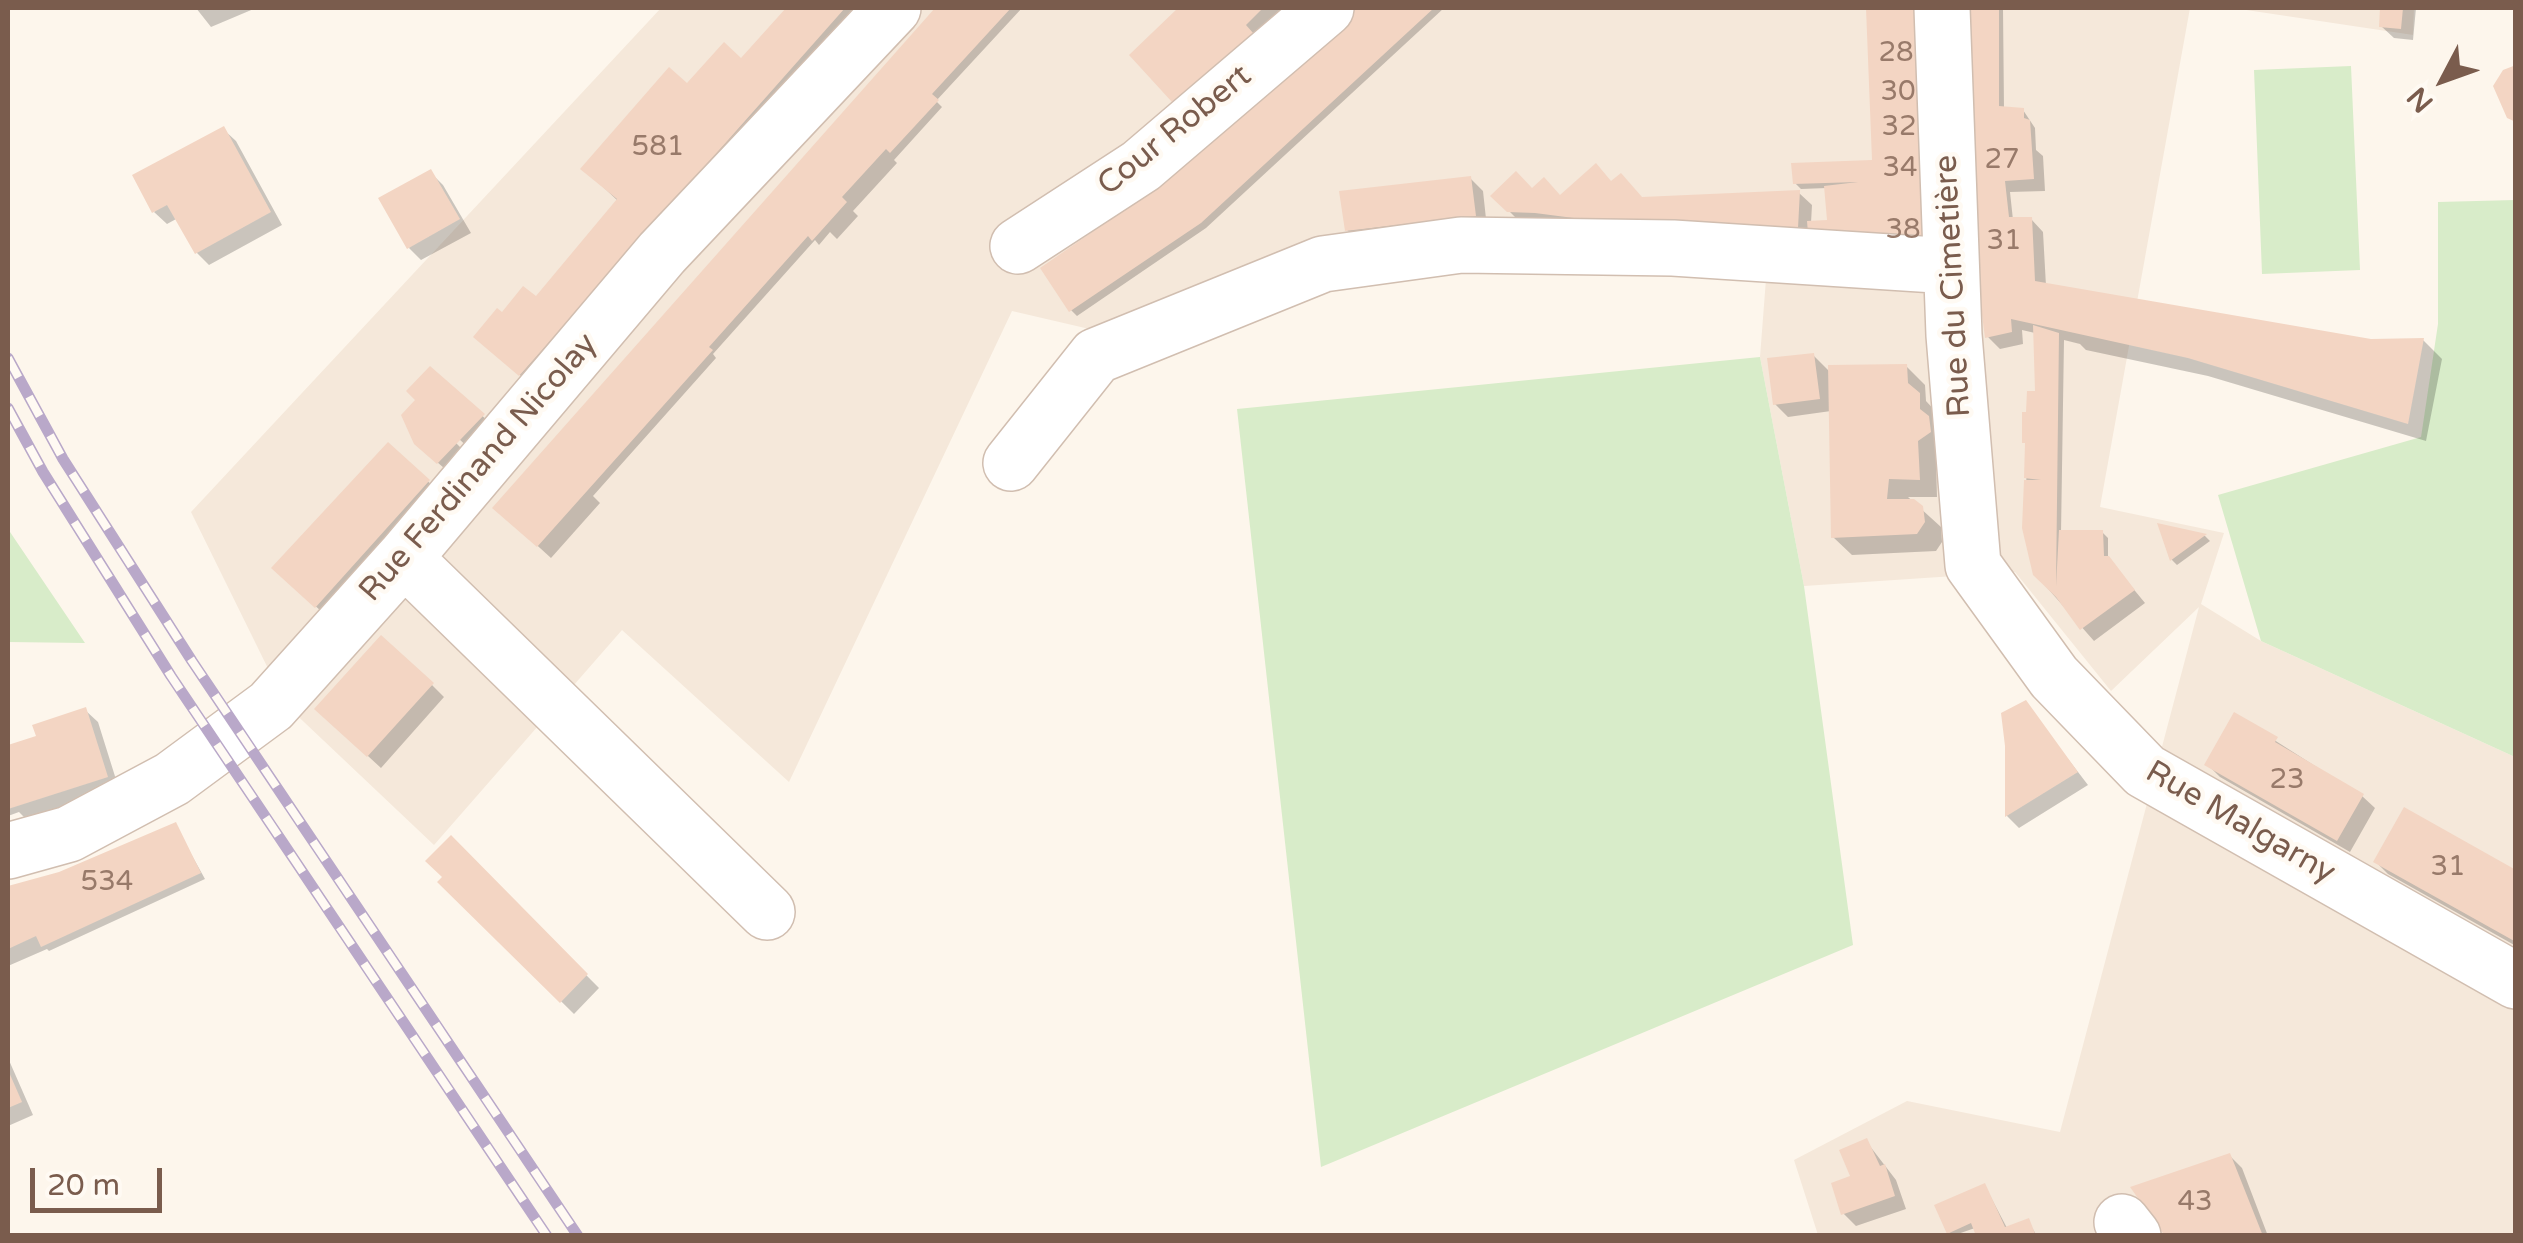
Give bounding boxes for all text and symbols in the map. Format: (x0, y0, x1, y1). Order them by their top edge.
north arrow (2393, 30, 2493, 130)
house number: 28 (1878, 37, 1914, 71)
street label: Cour Robert (1091, 57, 1259, 205)
house number: 30 (1880, 76, 1916, 110)
text: N (2400, 80, 2441, 119)
house number: 32 (1881, 111, 1917, 145)
house number: 581 (632, 131, 684, 165)
house number: 27 (1984, 144, 2020, 178)
house number: 34 (1882, 152, 1918, 186)
street label: Rue du Cimetière (1928, 154, 1980, 418)
house number: 38 (1885, 214, 1921, 248)
house number: 31 (1986, 225, 2022, 259)
street label: Rue Ferdinand Nicolay (352, 326, 606, 610)
street label: Rue Malgarny (2138, 753, 2342, 893)
house number: 23 (2269, 764, 2305, 798)
house number: 31 (2430, 851, 2466, 885)
house number: 534 (81, 866, 133, 900)
scale bar (35, 1148, 168, 1210)
text: 20 m (47, 1167, 120, 1204)
house number: 43 (2177, 1186, 2213, 1220)

